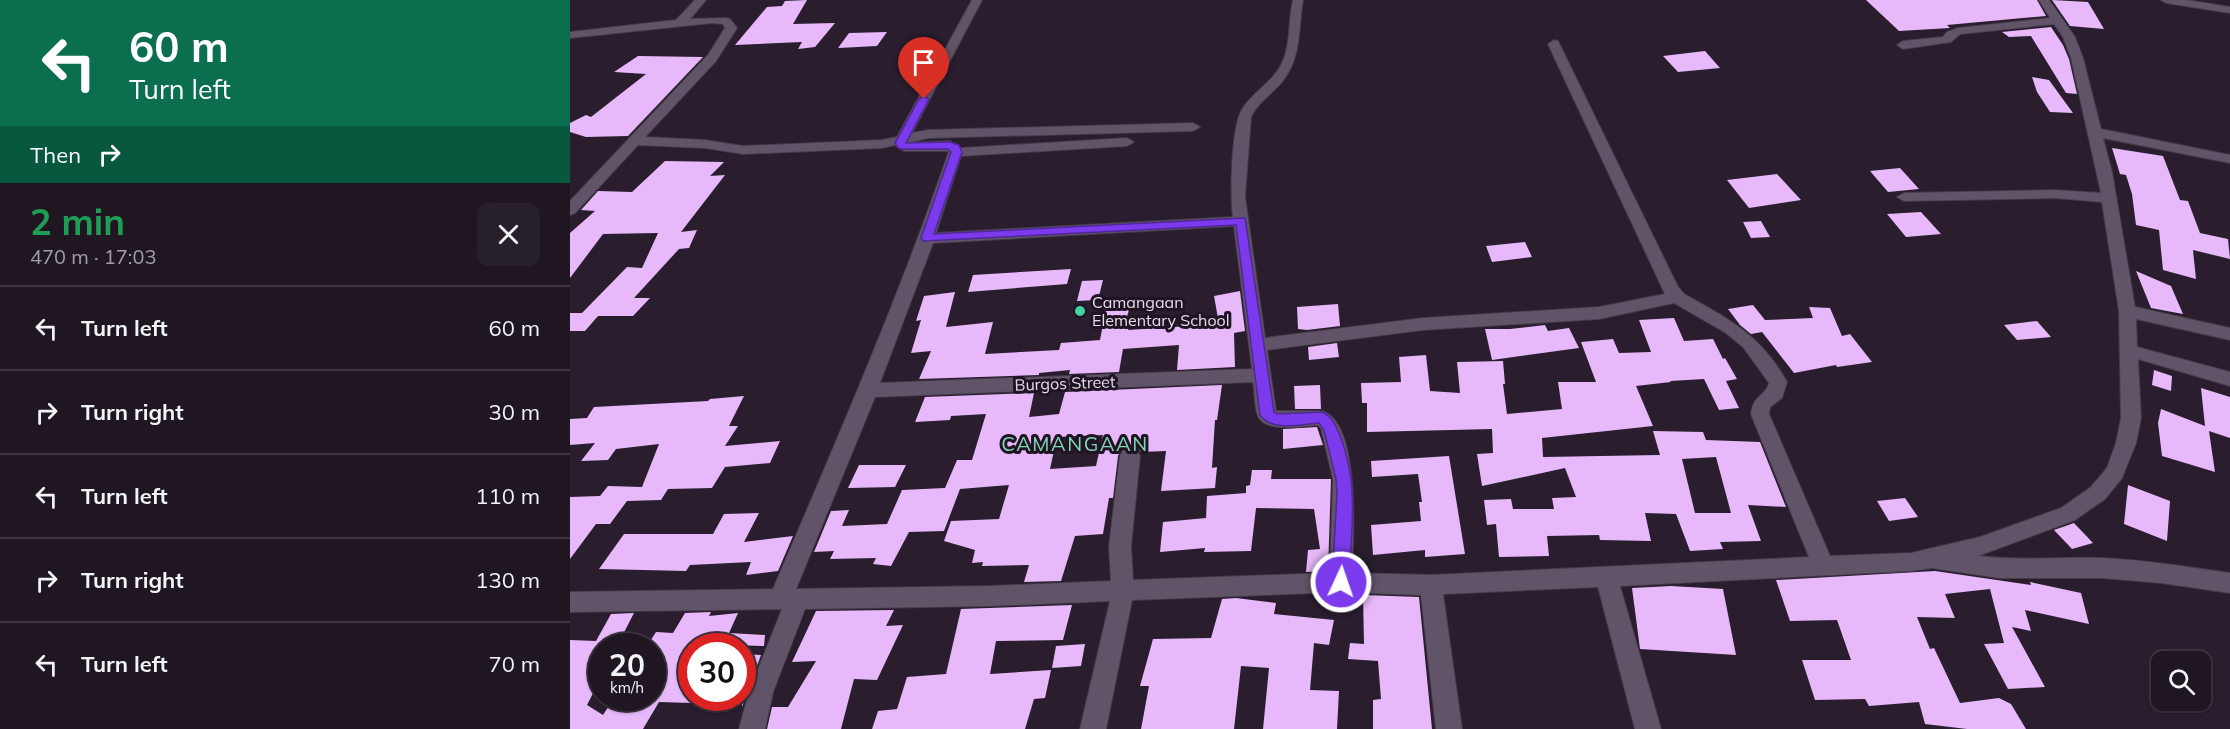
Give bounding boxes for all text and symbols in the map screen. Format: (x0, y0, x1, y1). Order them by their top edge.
text: 60 m (129, 20, 229, 73)
icon: left (30, 24, 108, 102)
pin (898, 37, 949, 99)
icon: arrive (907, 46, 940, 79)
text: Turn left (129, 72, 231, 106)
icon: right (93, 138, 126, 171)
text: Then (30, 141, 81, 169)
text: 2 min (30, 199, 125, 244)
button: close (477, 203, 540, 266)
text: 470 m · 17:03 (30, 244, 156, 269)
place label: Camangaan Elementary School (1092, 292, 1230, 330)
marker: Camangaan Elementary School (1073, 304, 1087, 318)
icon: left (30, 312, 63, 345)
text: Turn left (81, 314, 168, 342)
text: 60 m (489, 314, 540, 342)
street label: Burgos Street (1014, 371, 1116, 395)
icon: right (30, 396, 63, 429)
text: Turn right (81, 398, 184, 426)
text: 30 m (489, 398, 540, 426)
district label: CAMANGAAN (1001, 431, 1149, 456)
icon: left (30, 480, 63, 513)
text: Turn left (81, 482, 168, 510)
text: 110 m (475, 482, 540, 510)
position arrow (1309, 550, 1373, 614)
icon: right (30, 564, 63, 597)
text: Turn right (81, 566, 184, 594)
text: 130 m (475, 566, 540, 594)
speed limit sign: 30 (678, 633, 756, 711)
text: 20 (609, 646, 645, 684)
icon: left (30, 648, 63, 681)
text: Turn left (81, 650, 168, 678)
text: 70 m (489, 650, 540, 678)
map controls (2151, 651, 2211, 711)
button: search (2151, 651, 2211, 711)
text: km/h (610, 678, 644, 697)

